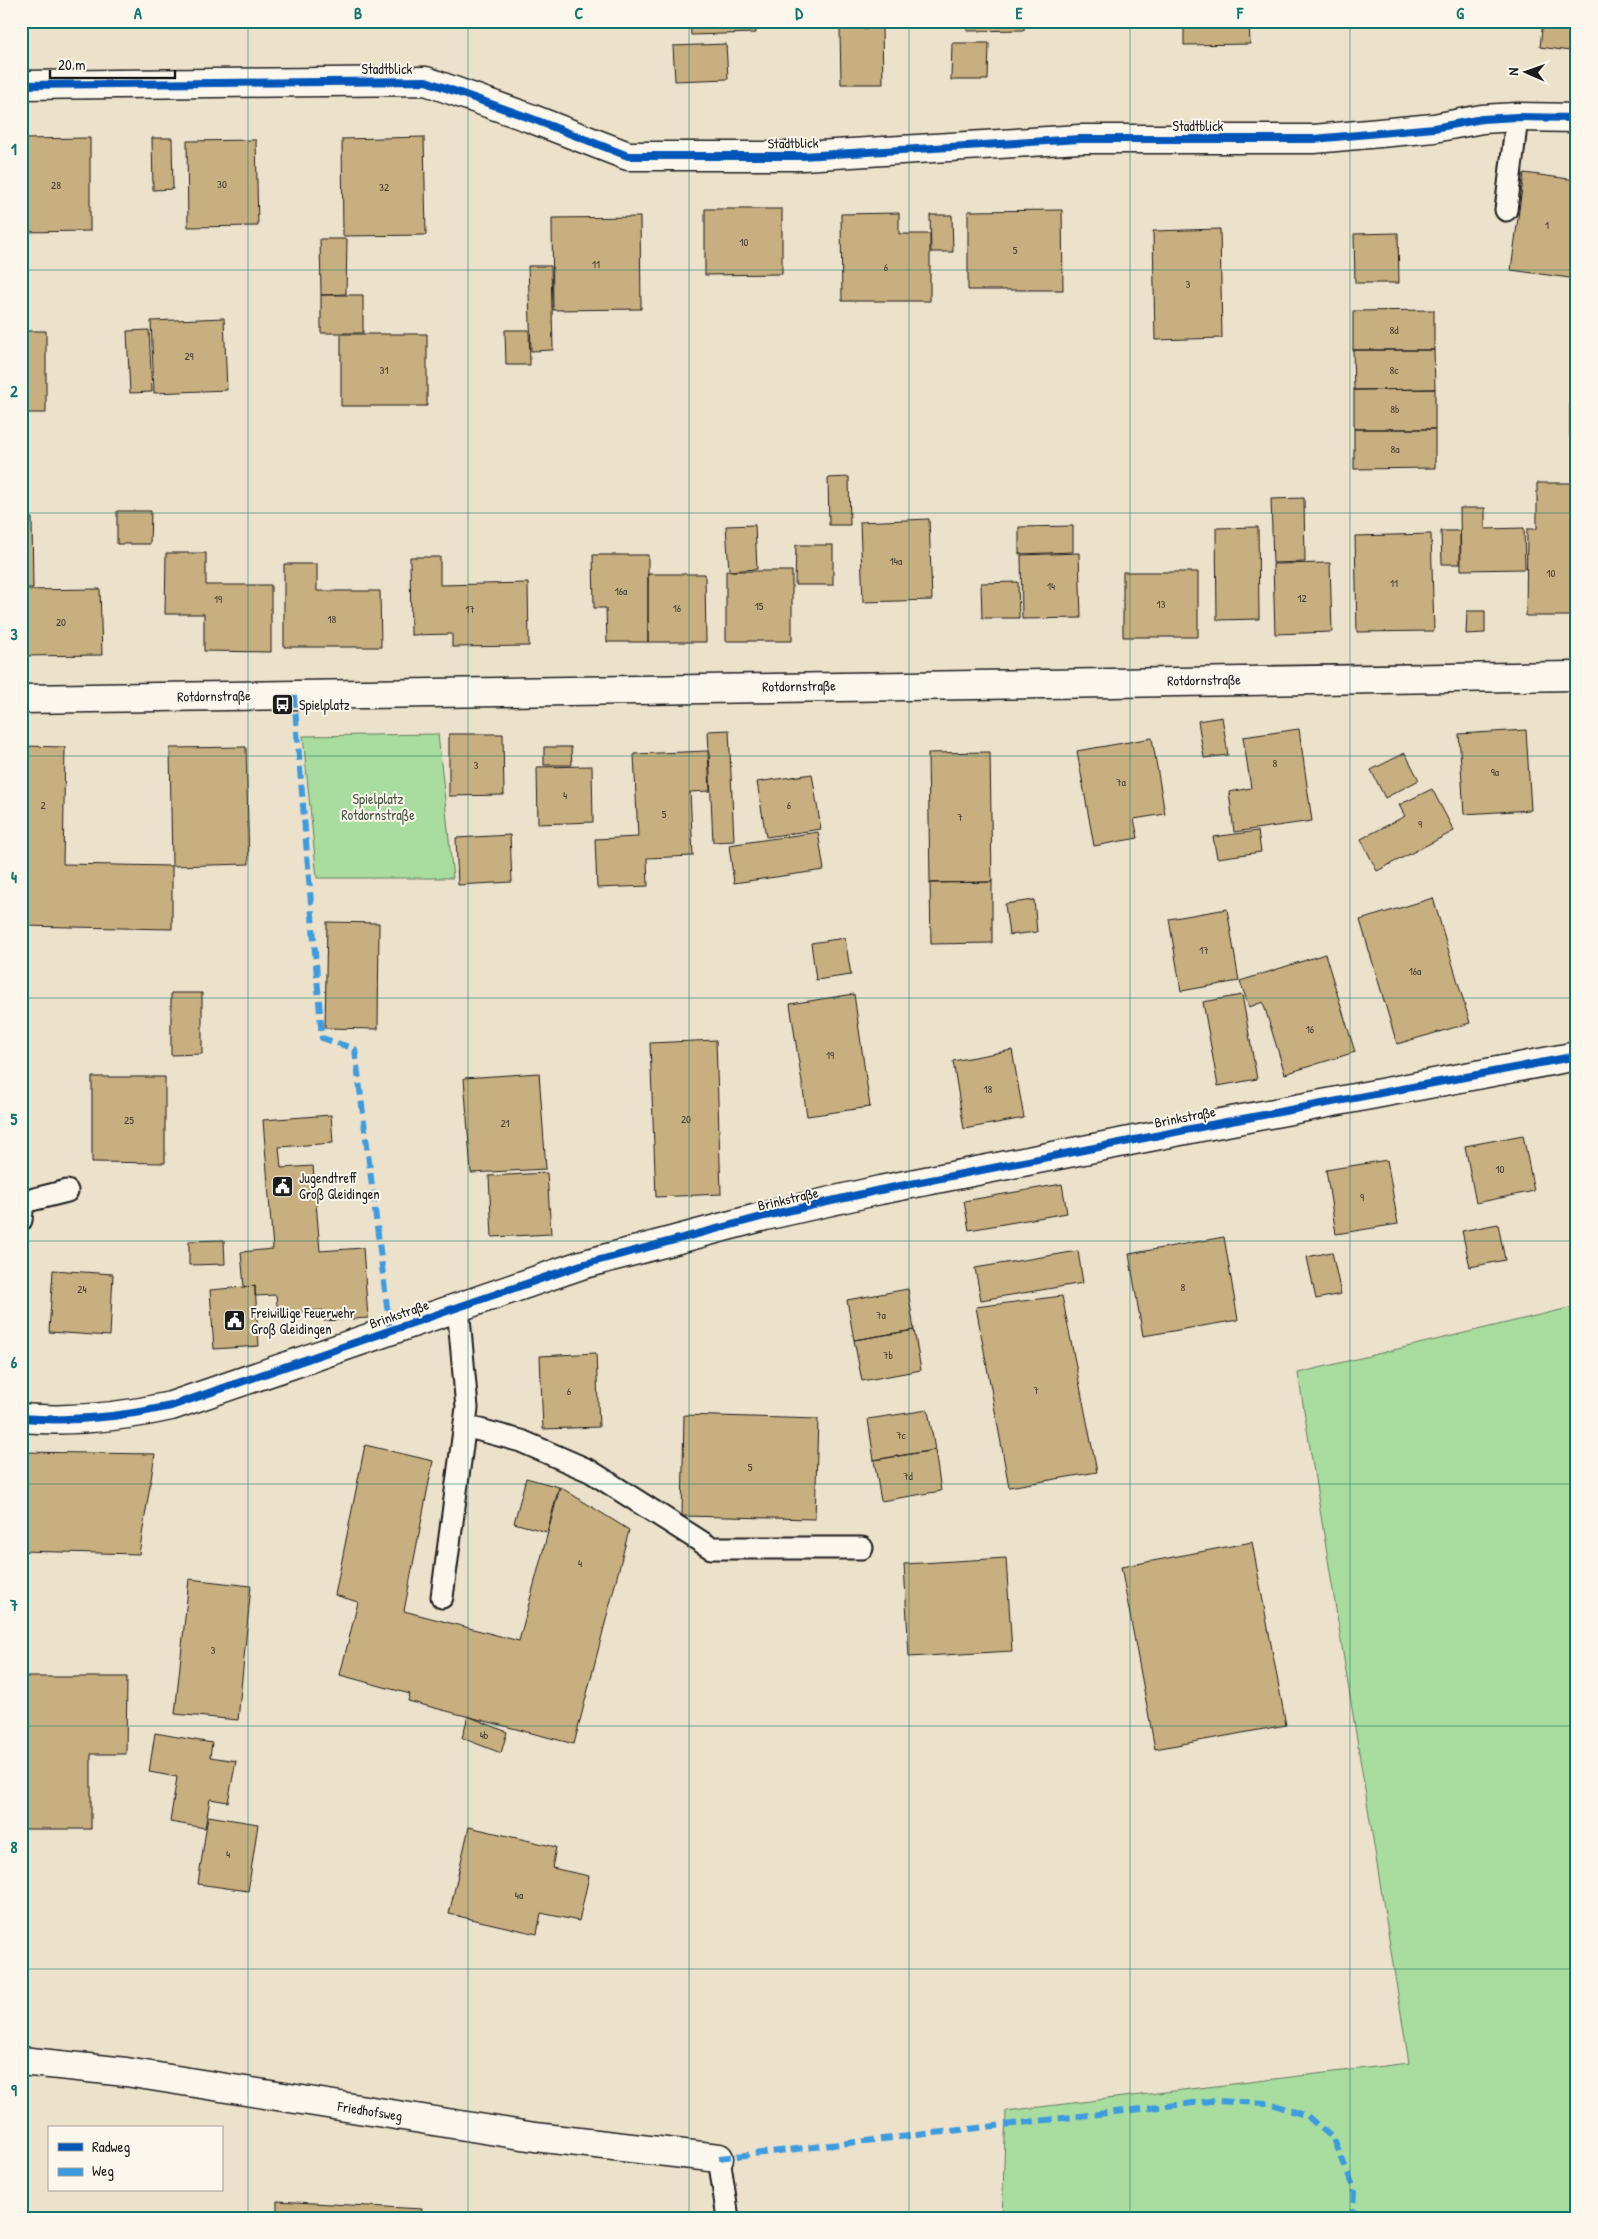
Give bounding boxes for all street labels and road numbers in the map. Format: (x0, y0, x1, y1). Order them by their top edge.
street label: Stadtblick (362, 59, 413, 78)
street label: Stadtblick (1173, 116, 1224, 135)
street label: Stadtblick (767, 133, 819, 152)
street label: Rotdornstraße (1167, 669, 1241, 691)
street label: Rotdornstraße (762, 675, 836, 697)
street label: Rotdornstraße (177, 685, 251, 707)
street label: Brinkstraße (1153, 1101, 1218, 1133)
street label: Brinkstraße (756, 1182, 821, 1216)
street label: Brinkstraße (367, 1294, 432, 1334)
street label: Friedhofsweg (335, 2096, 404, 2126)

